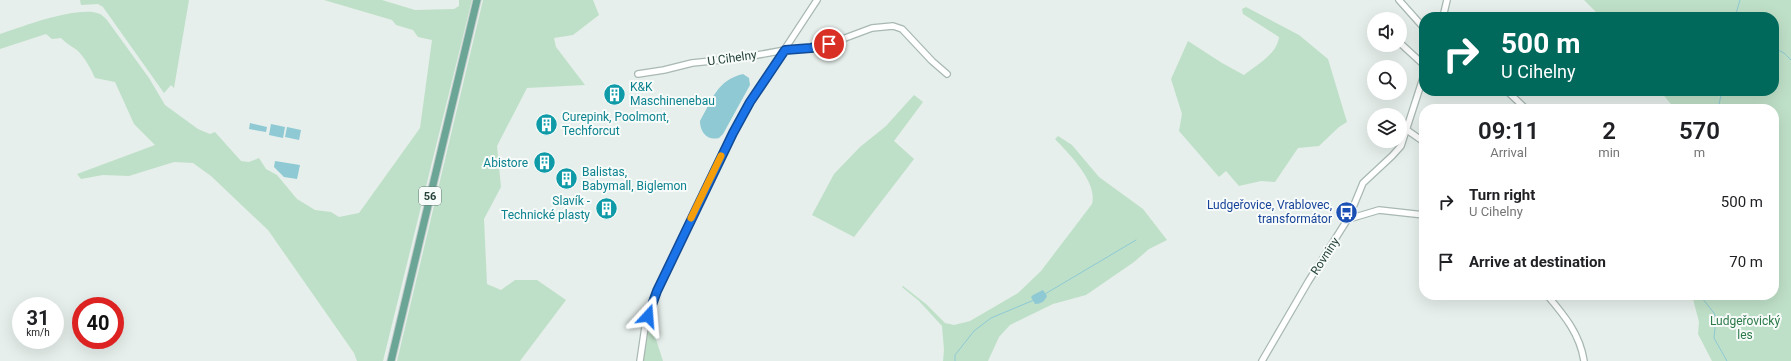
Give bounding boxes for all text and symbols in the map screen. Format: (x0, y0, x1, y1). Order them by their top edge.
map controls (1367, 12, 1407, 148)
button: sound (1367, 12, 1407, 52)
pin (812, 27, 846, 61)
text: 500 m (1501, 27, 1580, 60)
icon: right (1435, 28, 1487, 80)
icon: arrive (818, 33, 840, 55)
street label: U Cihelny (706, 48, 758, 68)
button: search (1367, 60, 1407, 100)
text: U Cihelny (1501, 61, 1576, 82)
place label: K&K Maschinenebau (630, 80, 715, 108)
building icon: K&K Maschinenebau (601, 81, 627, 107)
button: layers (1367, 108, 1407, 148)
place label: Curepink, Poolmont, Techforcut (562, 110, 669, 138)
building icon: Curepink, Poolmont, Techforcut (534, 111, 560, 137)
text: 09:11 (1478, 117, 1539, 145)
text: 2 (1602, 117, 1616, 145)
text: 570 (1679, 117, 1720, 145)
text: Arrival (1490, 145, 1527, 160)
text: min (1598, 145, 1620, 160)
text: m (1694, 145, 1705, 160)
building icon: Abistore (531, 150, 557, 176)
place label: Abistore (483, 156, 528, 170)
place label: Balistas, Babymall, Biglemon (582, 165, 687, 193)
building icon: Balistas, Babymall, Biglemon (554, 166, 580, 192)
text: Turn right (1469, 186, 1535, 204)
road number: 56 (419, 187, 441, 205)
icon: right (1435, 191, 1457, 213)
text: 500 m (1721, 193, 1763, 211)
place label: Slavík - Technické plasty (501, 194, 591, 222)
building icon: Slavík - Technické plasty (593, 195, 619, 221)
place label: Ludgeřovice, Vrablovec, transformátor (1207, 198, 1332, 226)
bus stop icon: Ludgeřovice, Vrablovec, transformátor (1334, 199, 1360, 225)
text: U Cihelny (1469, 204, 1523, 219)
street label: Rovniny (1308, 234, 1342, 277)
icon: arrive (1435, 251, 1457, 273)
text: Arrive at destination (1469, 253, 1606, 271)
text: 70 m (1729, 253, 1763, 271)
position arrow (627, 295, 669, 337)
speed limit sign: 40 (72, 297, 124, 349)
text: 31 (27, 306, 49, 330)
park label: Ludgeřovický les (1710, 314, 1780, 342)
text: km/h (26, 327, 50, 338)

